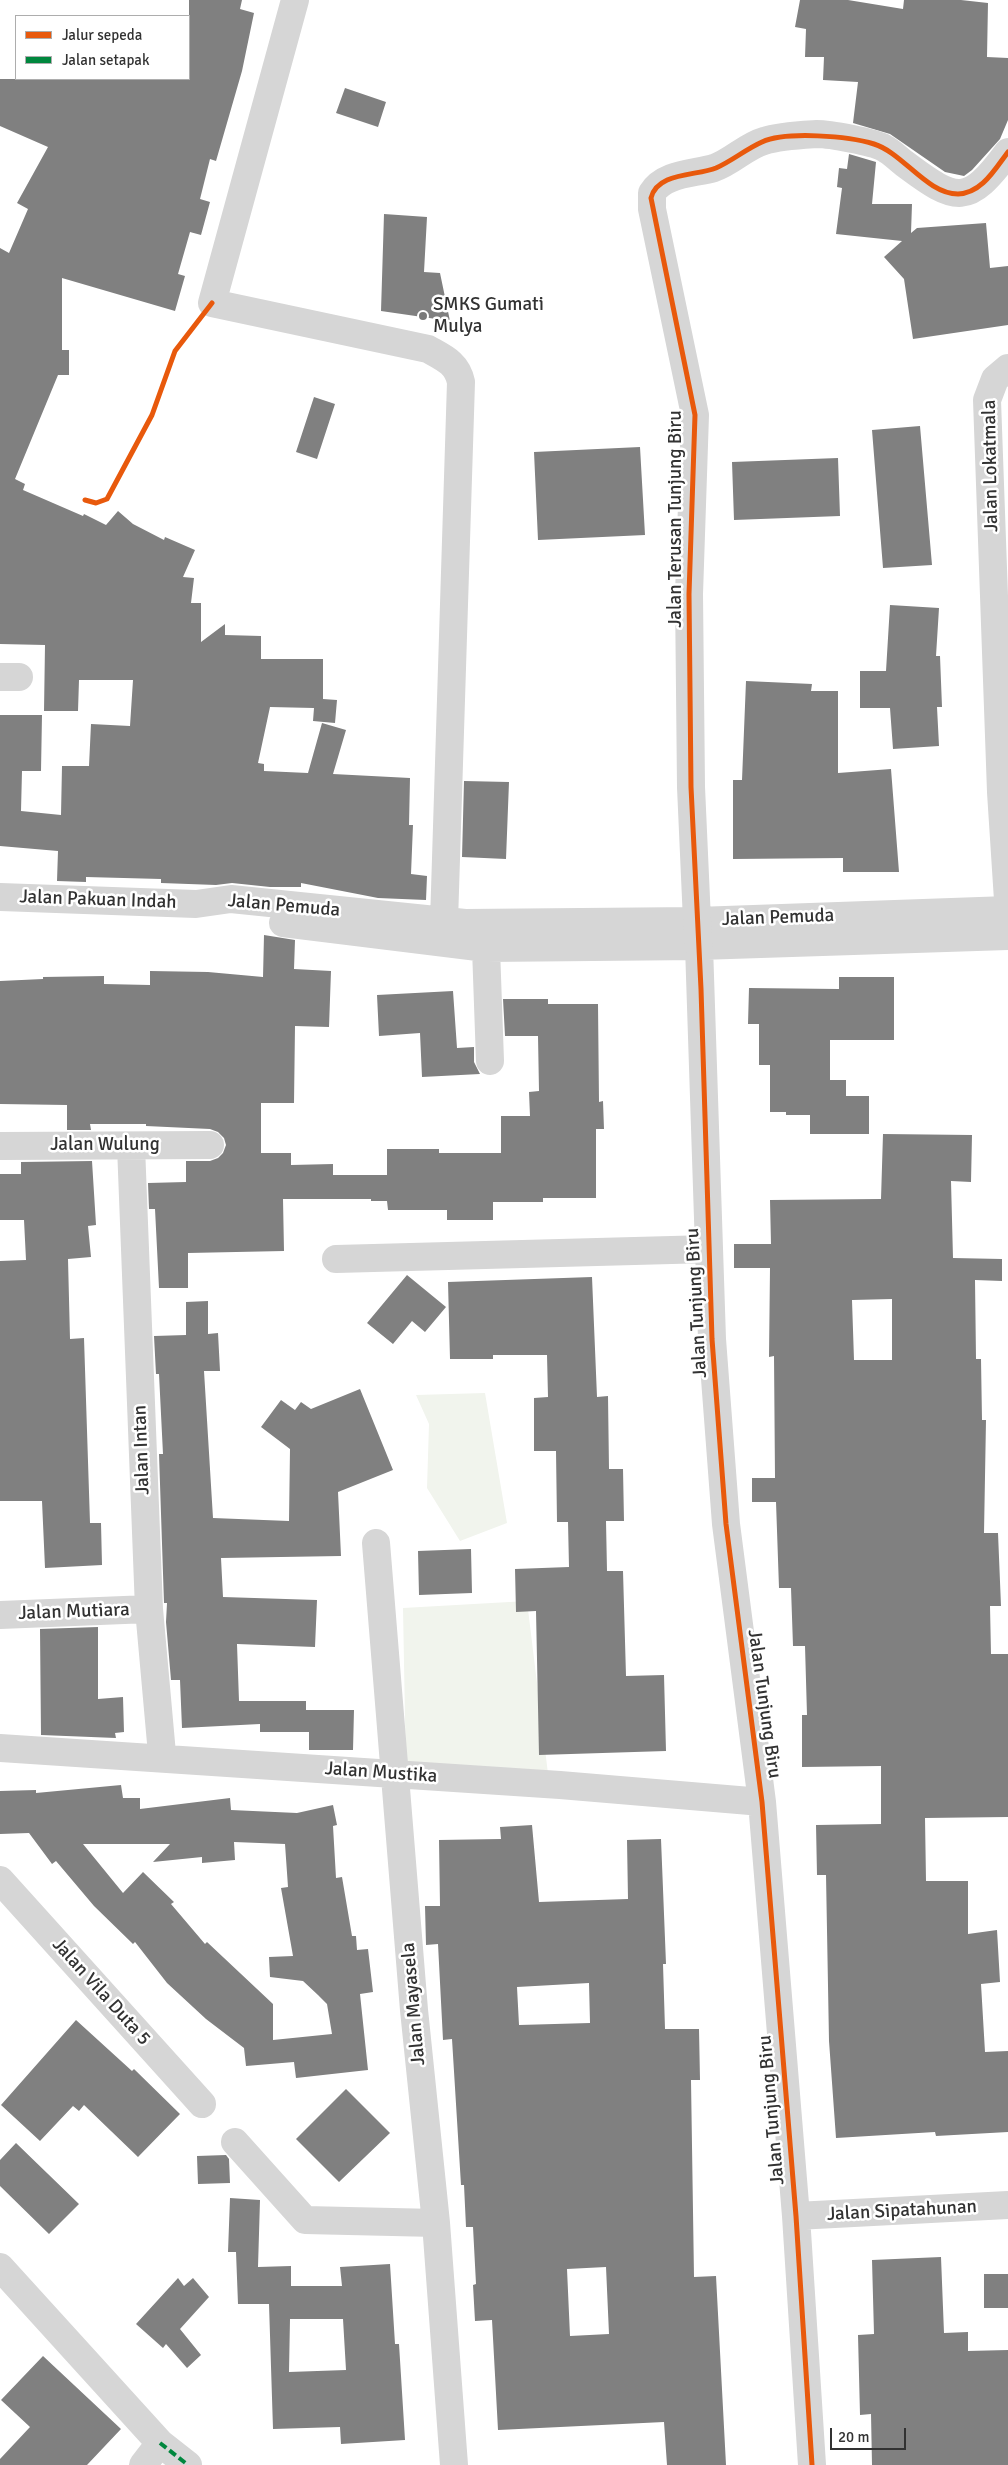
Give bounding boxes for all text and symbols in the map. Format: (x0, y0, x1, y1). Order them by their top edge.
legend (15, 15, 190, 80)
text: Jalur sepeda (62, 26, 142, 44)
text: Jalan setapak (62, 51, 149, 69)
place label: SMKS Gumati Mulya (433, 294, 544, 338)
marker: SMKS Gumati Mulya (417, 310, 429, 322)
street label: Jalan Lokatmala (978, 400, 1004, 532)
street label: Jalan Terusan Tunjung Biru (665, 410, 687, 628)
street label: Jalan Pakuan Indah (19, 886, 177, 914)
street label: Jalan Pemuda (227, 890, 341, 922)
street label: Jalan Pemuda (721, 905, 835, 931)
street label: Jalan Wulung (50, 1134, 160, 1156)
street label: Jalan Tunjung Biru (682, 1227, 712, 1379)
street label: Jalan Intan (129, 1405, 155, 1495)
street label: Jalan Mutiara (18, 1599, 130, 1625)
street label: Jalan Tunjung Biru (742, 1628, 786, 1780)
street label: Jalan Mustika (324, 1758, 438, 1788)
street label: Jalan Vila Duta 5 (47, 1934, 155, 2050)
street label: Jalan Mayasela (397, 1941, 431, 2067)
street label: Jalan Tunjung Biru (754, 2034, 790, 2186)
street label: Jalan Sipatahunan (826, 2196, 978, 2226)
scale bar (833, 2418, 909, 2450)
text: 20 m (838, 2428, 869, 2446)

